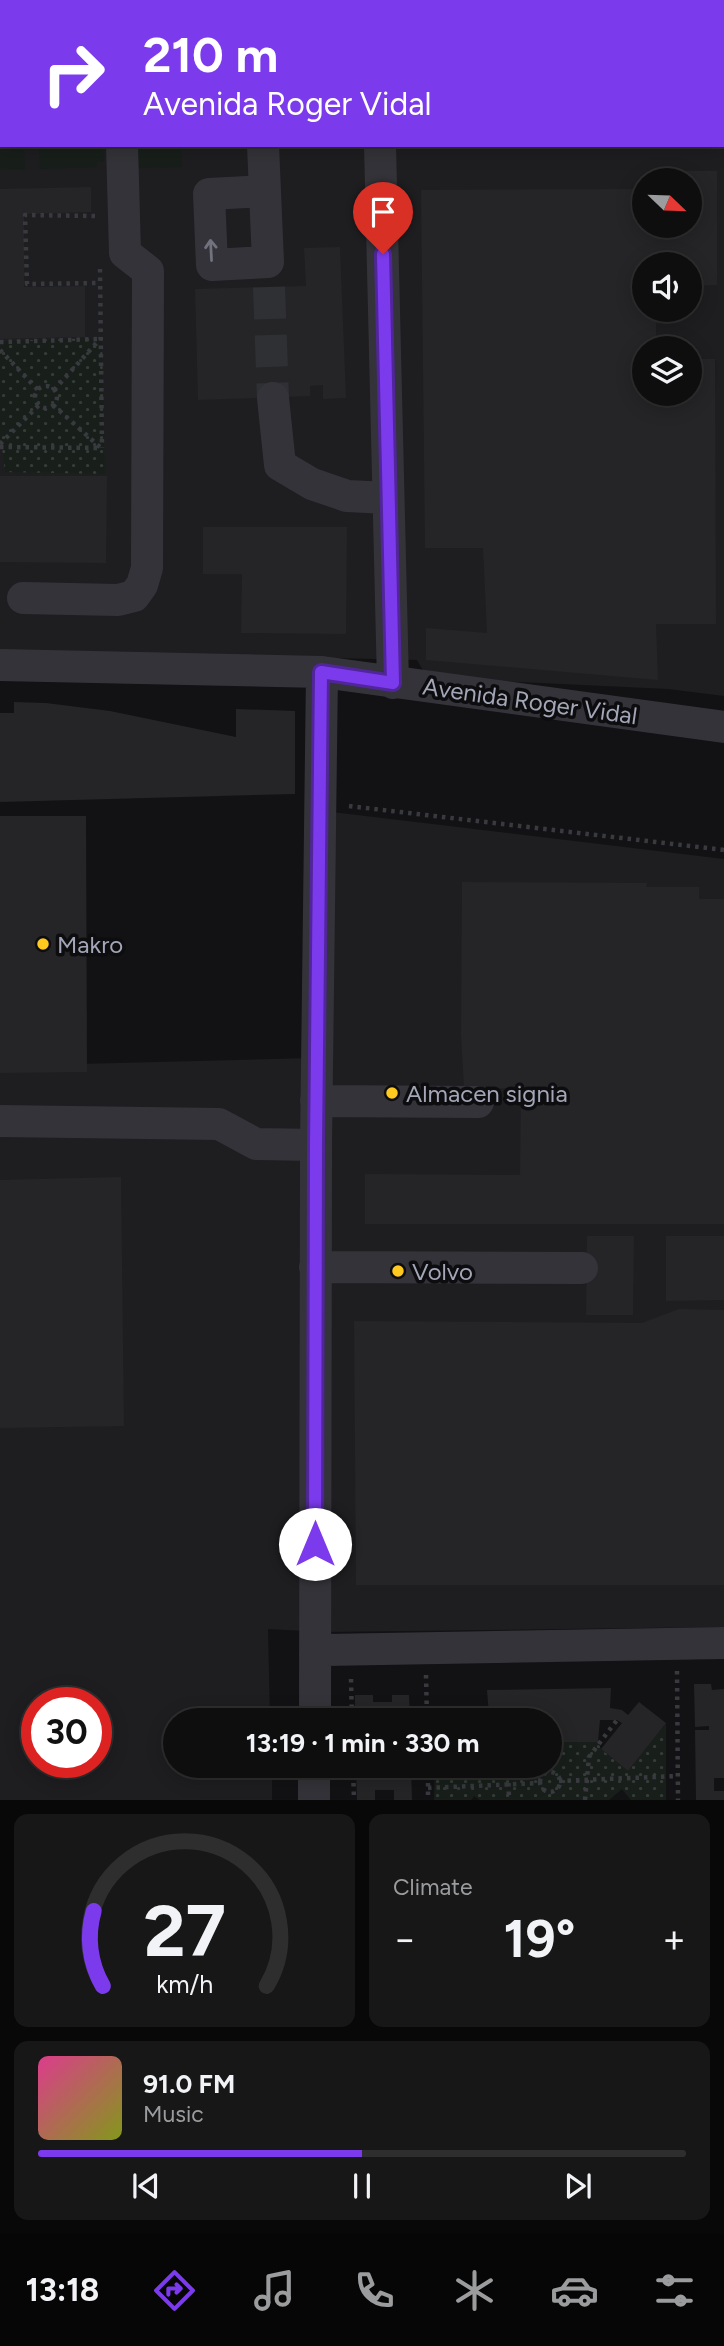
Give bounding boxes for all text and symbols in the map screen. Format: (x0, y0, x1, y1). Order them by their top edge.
text: 210 m (143, 25, 278, 84)
icon: right (28, 28, 119, 119)
text: Avenida Roger Vidal (143, 85, 432, 123)
north arrow (632, 168, 702, 238)
map controls (632, 168, 702, 406)
pin (353, 182, 413, 254)
icon: arrive (364, 193, 402, 231)
one-way arrow (205, 239, 218, 262)
button: sound (632, 252, 702, 322)
button: layers (632, 336, 702, 406)
street label: Avenida Roger Vidal (421, 672, 639, 730)
place label: Makro (57, 930, 123, 959)
marker: Makro (35, 936, 51, 952)
place label: Almacen signia (406, 1079, 568, 1108)
marker: Almacen signia (384, 1085, 400, 1101)
place label: Volvo (412, 1257, 473, 1286)
marker: Volvo (390, 1263, 406, 1279)
position arrow (278, 1507, 352, 1581)
speed limit sign: 30 (21, 1687, 112, 1778)
text: 13:19 · 1 min · 330 m (246, 1727, 479, 1759)
text: Climate (393, 1873, 472, 1901)
text: 27 (143, 1888, 226, 1975)
text: 19° (504, 1908, 575, 1970)
text: − (393, 1916, 417, 1962)
text: + (662, 1916, 686, 1962)
text: km/h (156, 1969, 213, 1999)
text: 91.0 FM (143, 2068, 235, 2100)
text: Music (143, 2100, 204, 2128)
icon: previous (127, 2167, 165, 2205)
icon: pause (343, 2167, 381, 2205)
icon: next (559, 2167, 597, 2205)
icon: directions (150, 2266, 199, 2315)
icon: music (250, 2266, 299, 2315)
icon: phone (350, 2266, 399, 2315)
icon: climate (450, 2266, 499, 2315)
icon: car (550, 2266, 599, 2315)
icon: filters (650, 2266, 699, 2315)
text: 13:18 (25, 2271, 99, 2309)

